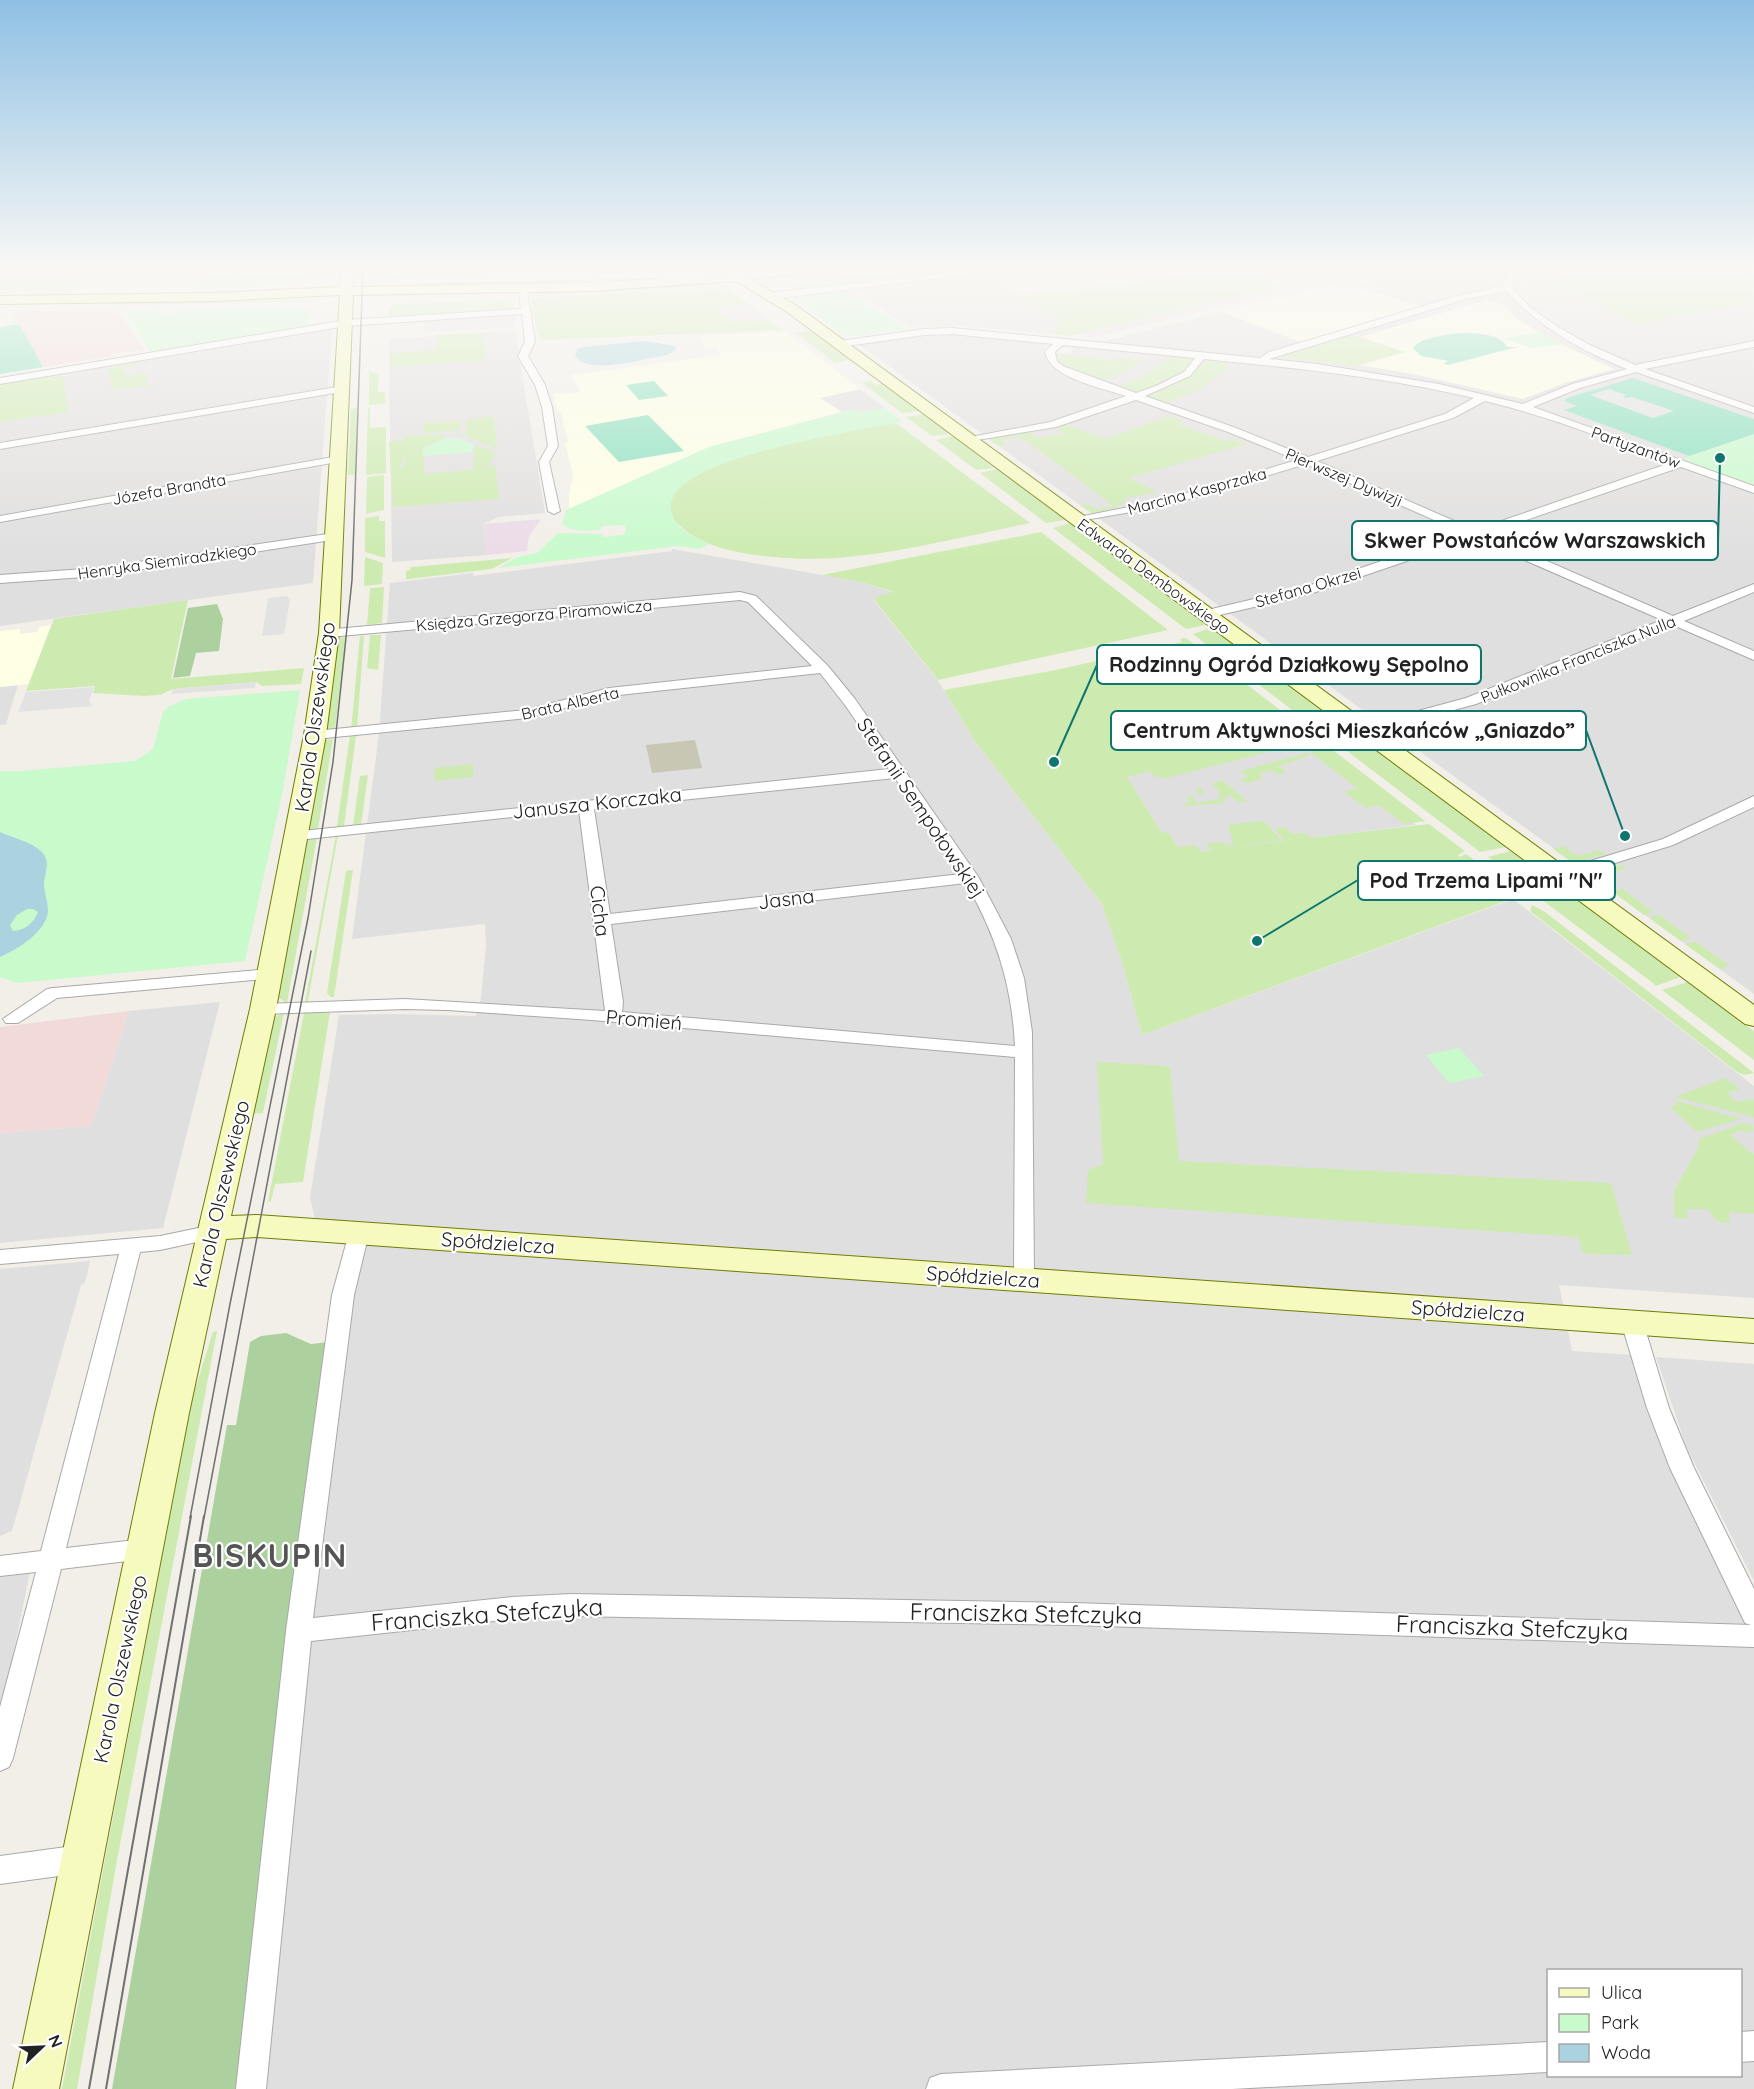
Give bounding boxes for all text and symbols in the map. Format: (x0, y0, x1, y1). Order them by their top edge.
street label: Partyzantów (1589, 422, 1683, 472)
street label: Pierwszej Dywizji (1283, 443, 1405, 511)
street label: Marcina Kasprzaka (1125, 463, 1269, 519)
street label: Józefa Brandta (111, 469, 227, 509)
street label: Edwarda Dembowskiego (1074, 514, 1234, 638)
callout: Skwer Powstańców Warszawskich (1352, 521, 1718, 560)
text: Skwer Powstańców Warszawskich (1364, 527, 1706, 553)
street label: Henryka Siemiradzkiego (76, 539, 258, 583)
street label: Stefana Okrzei (1253, 562, 1363, 612)
street label: Księdza Grzegorza Piramowicza (415, 595, 653, 635)
street label: Pułkownika Franciszka Nulla (1478, 611, 1678, 707)
street label: Karola Olszewskiego (289, 620, 340, 814)
callout: Rodzinny Ogród Działkowy Sępolno (1097, 645, 1481, 684)
text: Rodzinny Ogród Działkowy Sępolno (1109, 651, 1469, 677)
street label: Brata Alberta (519, 682, 621, 724)
callout: Centrum Aktywności Mieszkańców „Gniazdo” (1111, 711, 1586, 750)
street label: Stefanii Sempołowskiej (852, 713, 991, 903)
text: Centrum Aktywności Mieszkańców „Gniazdo” (1123, 717, 1575, 743)
street label: Janusza Korczaka (511, 781, 683, 824)
callout: Pod Trzema Lipami "N" (1358, 861, 1615, 900)
text: Pod Trzema Lipami "N" (1369, 867, 1603, 893)
street label: Jasna (756, 883, 816, 914)
street label: Cicha (585, 884, 616, 938)
street label: Promień (605, 1004, 683, 1035)
street label: Karola Olszewskiego (187, 1098, 254, 1290)
street label: Spółdzielcza (440, 1226, 556, 1259)
street label: Spółdzielcza (925, 1260, 1041, 1293)
street label: Spółdzielcza (1410, 1294, 1526, 1327)
district label: BISKUPIN (192, 1535, 348, 1575)
street label: Karola Olszewskiego (87, 1573, 152, 1765)
street label: Franciszka Stefczyka (370, 1591, 604, 1637)
street label: Franciszka Stefczyka (909, 1596, 1143, 1630)
street label: Franciszka Stefczyka (1395, 1608, 1629, 1646)
legend (1547, 1969, 1742, 2077)
text: Ulica (1601, 1981, 1642, 2004)
text: Park (1601, 2011, 1639, 2034)
north arrow (12, 2017, 72, 2077)
text: N (44, 2032, 67, 2050)
text: Woda (1601, 2041, 1651, 2064)

